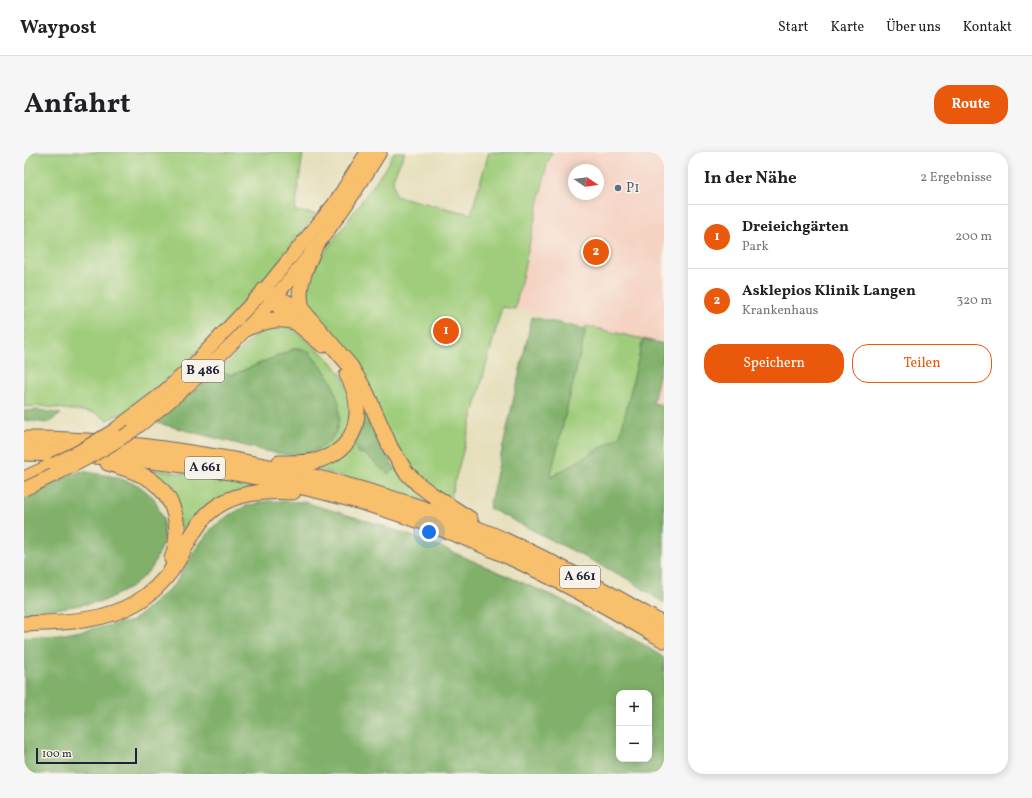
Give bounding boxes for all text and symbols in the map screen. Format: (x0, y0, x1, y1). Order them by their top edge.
text: Waypost (20, 15, 96, 41)
text: Start (778, 18, 808, 37)
text: Karte (830, 18, 864, 37)
text: Über uns (886, 18, 941, 37)
text: Kontakt (963, 18, 1012, 37)
text: Anfahrt (24, 85, 131, 124)
button: Route (934, 85, 1008, 124)
north arrow (568, 164, 604, 200)
text: In der Nähe (704, 167, 797, 190)
text: 2 Ergebnisse (920, 169, 992, 187)
place label: P1 (626, 179, 640, 198)
marker: P1 (613, 183, 623, 193)
text: Dreieichgärten (742, 217, 849, 238)
text: 1 (714, 228, 720, 246)
text: 200 m (955, 228, 992, 246)
pin: 2 (583, 237, 609, 267)
text: Park (742, 238, 769, 256)
text: Asklepios Klinik Langen (742, 281, 916, 302)
text: 2 (714, 292, 720, 310)
text: 320 m (957, 292, 992, 310)
text: Krankenhaus (742, 302, 818, 320)
pin: 1 (433, 316, 459, 346)
button: Speichern (704, 344, 844, 383)
button: Teilen (852, 344, 992, 383)
road number: B 486 (182, 360, 224, 382)
road number: A 661 (185, 457, 225, 479)
your location (419, 522, 439, 542)
road number: A 661 (560, 566, 600, 588)
map controls (616, 690, 652, 762)
button: + (616, 690, 652, 726)
button: − (616, 726, 652, 762)
scale bar (36, 746, 137, 765)
text: 100 m (42, 747, 72, 762)

